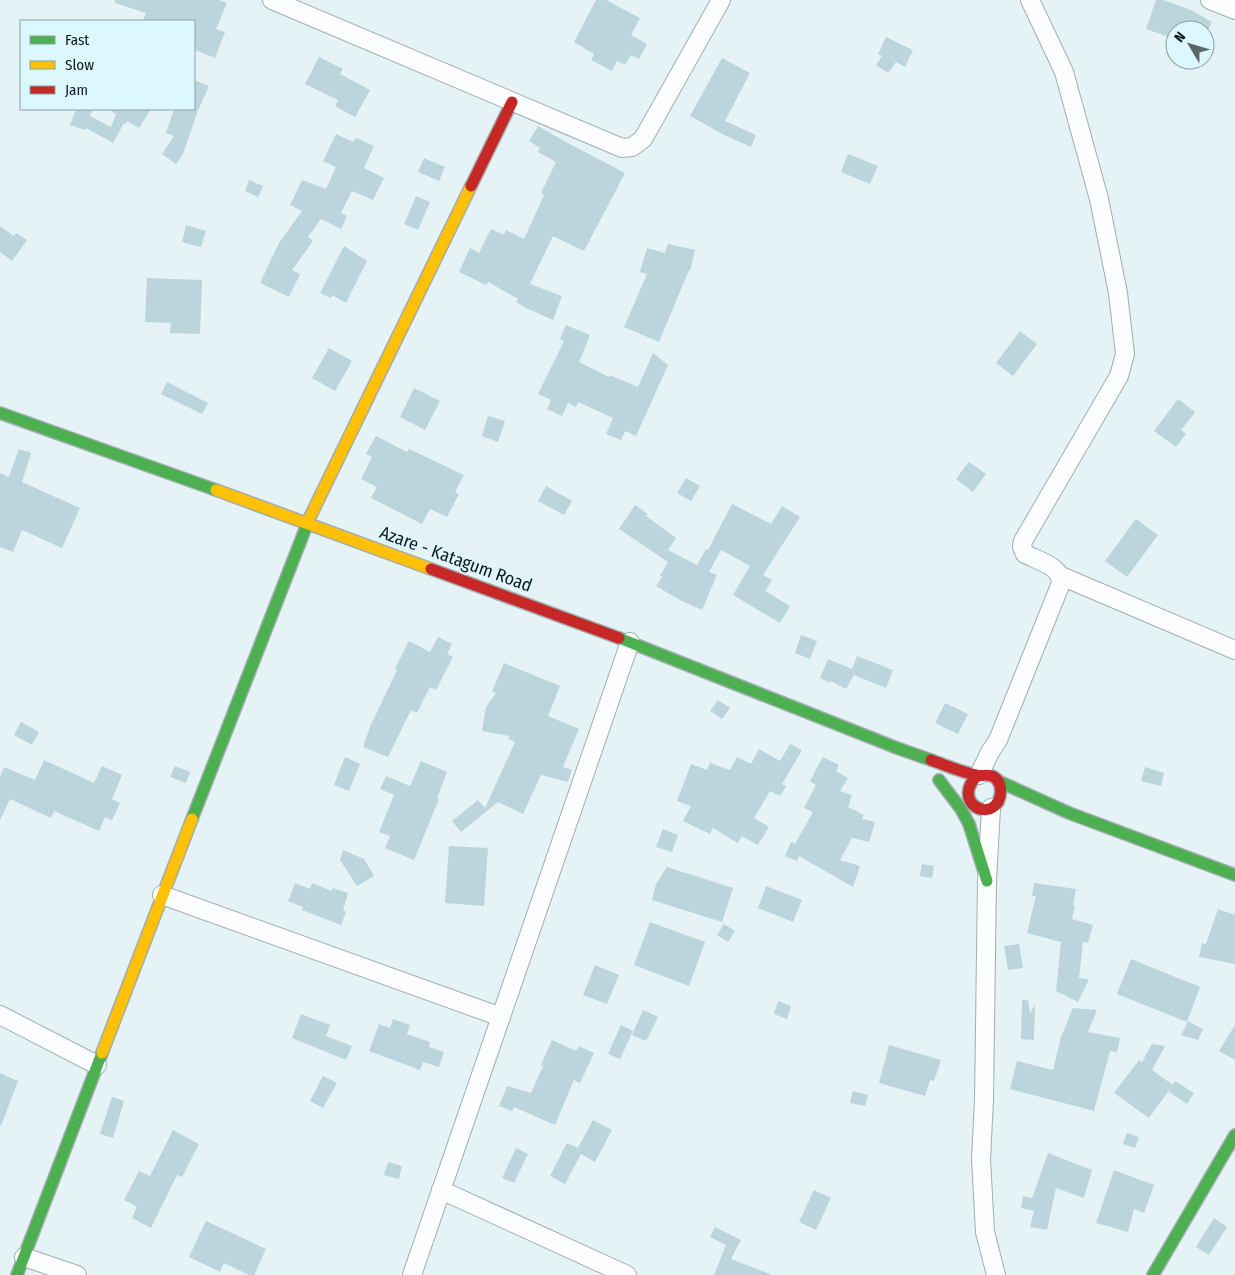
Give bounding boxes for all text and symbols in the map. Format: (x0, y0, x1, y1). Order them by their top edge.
legend (20, 20, 195, 110)
north arrow (1165, 20, 1215, 70)
text: N (1171, 29, 1189, 46)
text: Fast (65, 31, 89, 49)
text: Slow (65, 56, 94, 74)
text: Jam (65, 81, 88, 99)
street label: Azare - Katagum Road (377, 521, 535, 597)

